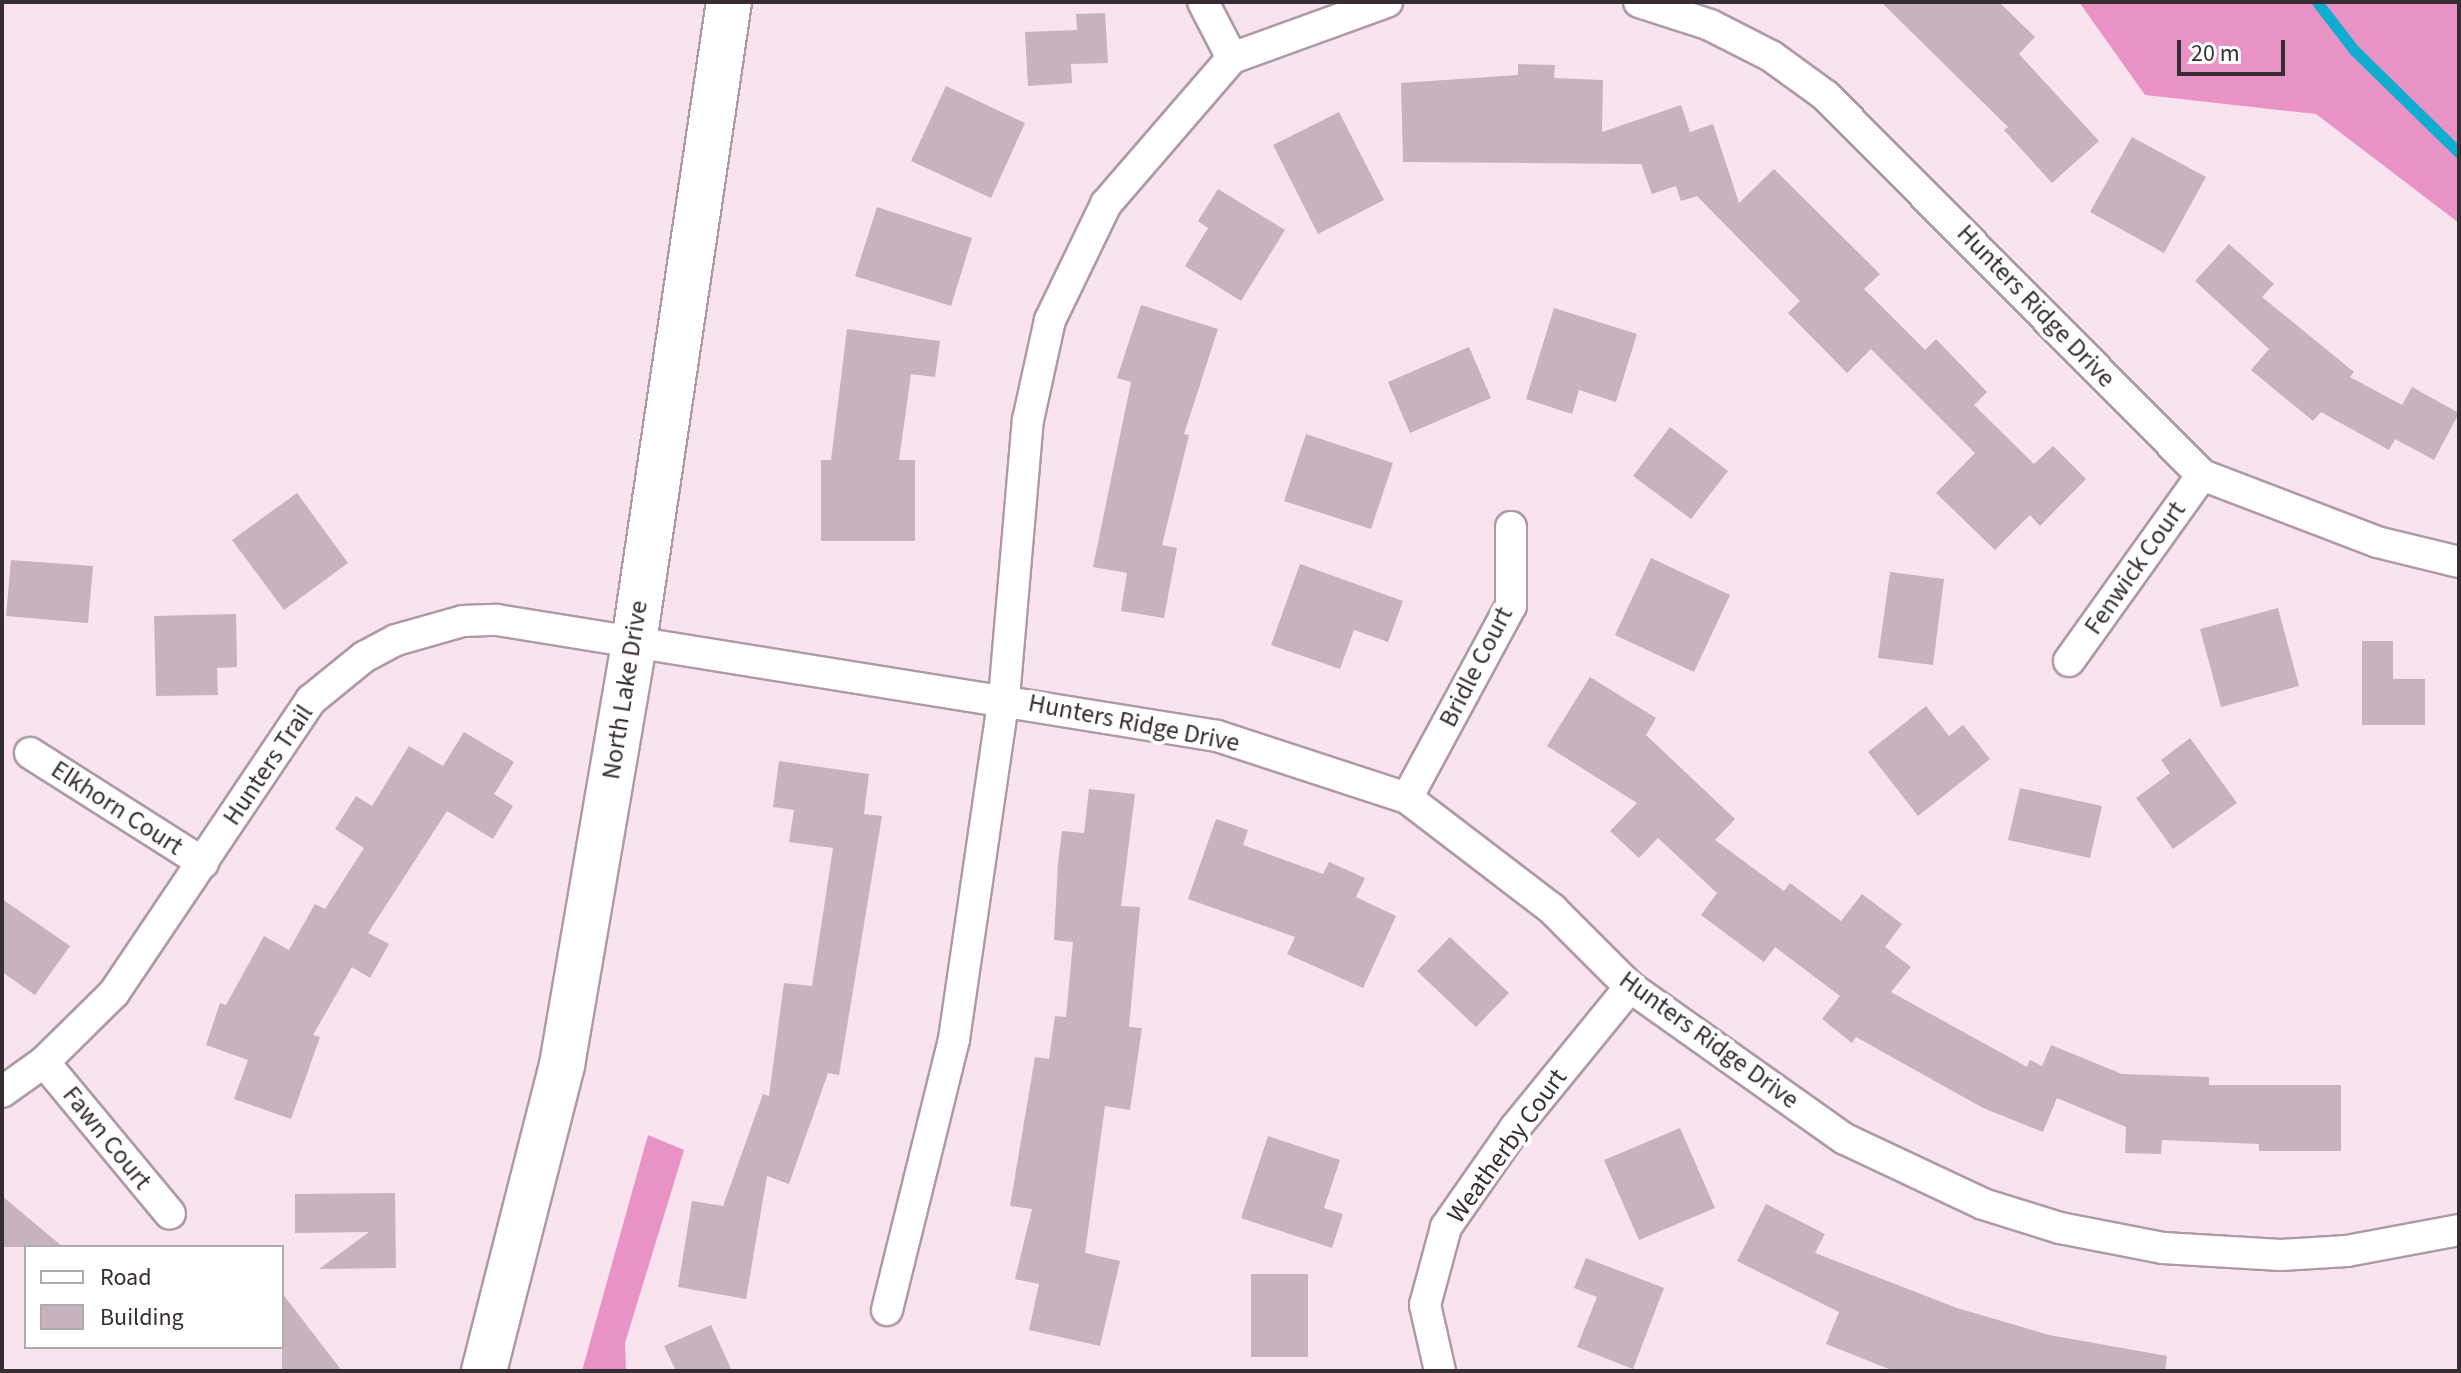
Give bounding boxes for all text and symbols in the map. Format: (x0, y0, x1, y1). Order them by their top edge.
scale bar (2181, 24, 2289, 74)
text: 20 m (2191, 36, 2240, 71)
street label: Hunters Ridge Drive (1950, 218, 2122, 394)
street label: Fenwick Court (2078, 495, 2192, 641)
street label: North Lake Drive (595, 598, 655, 782)
street label: Bridle Court (1432, 602, 1520, 732)
street label: Hunters Ridge Drive (1026, 687, 1242, 759)
street label: Hunters Trail (216, 699, 320, 831)
street label: Elkhorn Court (45, 754, 189, 862)
street label: Hunters Ridge Drive (1613, 964, 1805, 1116)
street label: Weatherby Court (1441, 1063, 1573, 1229)
street label: Fawn Court (56, 1080, 158, 1196)
legend (24, 1245, 284, 1349)
text: Road (100, 1260, 152, 1295)
text: Building (100, 1300, 184, 1335)

